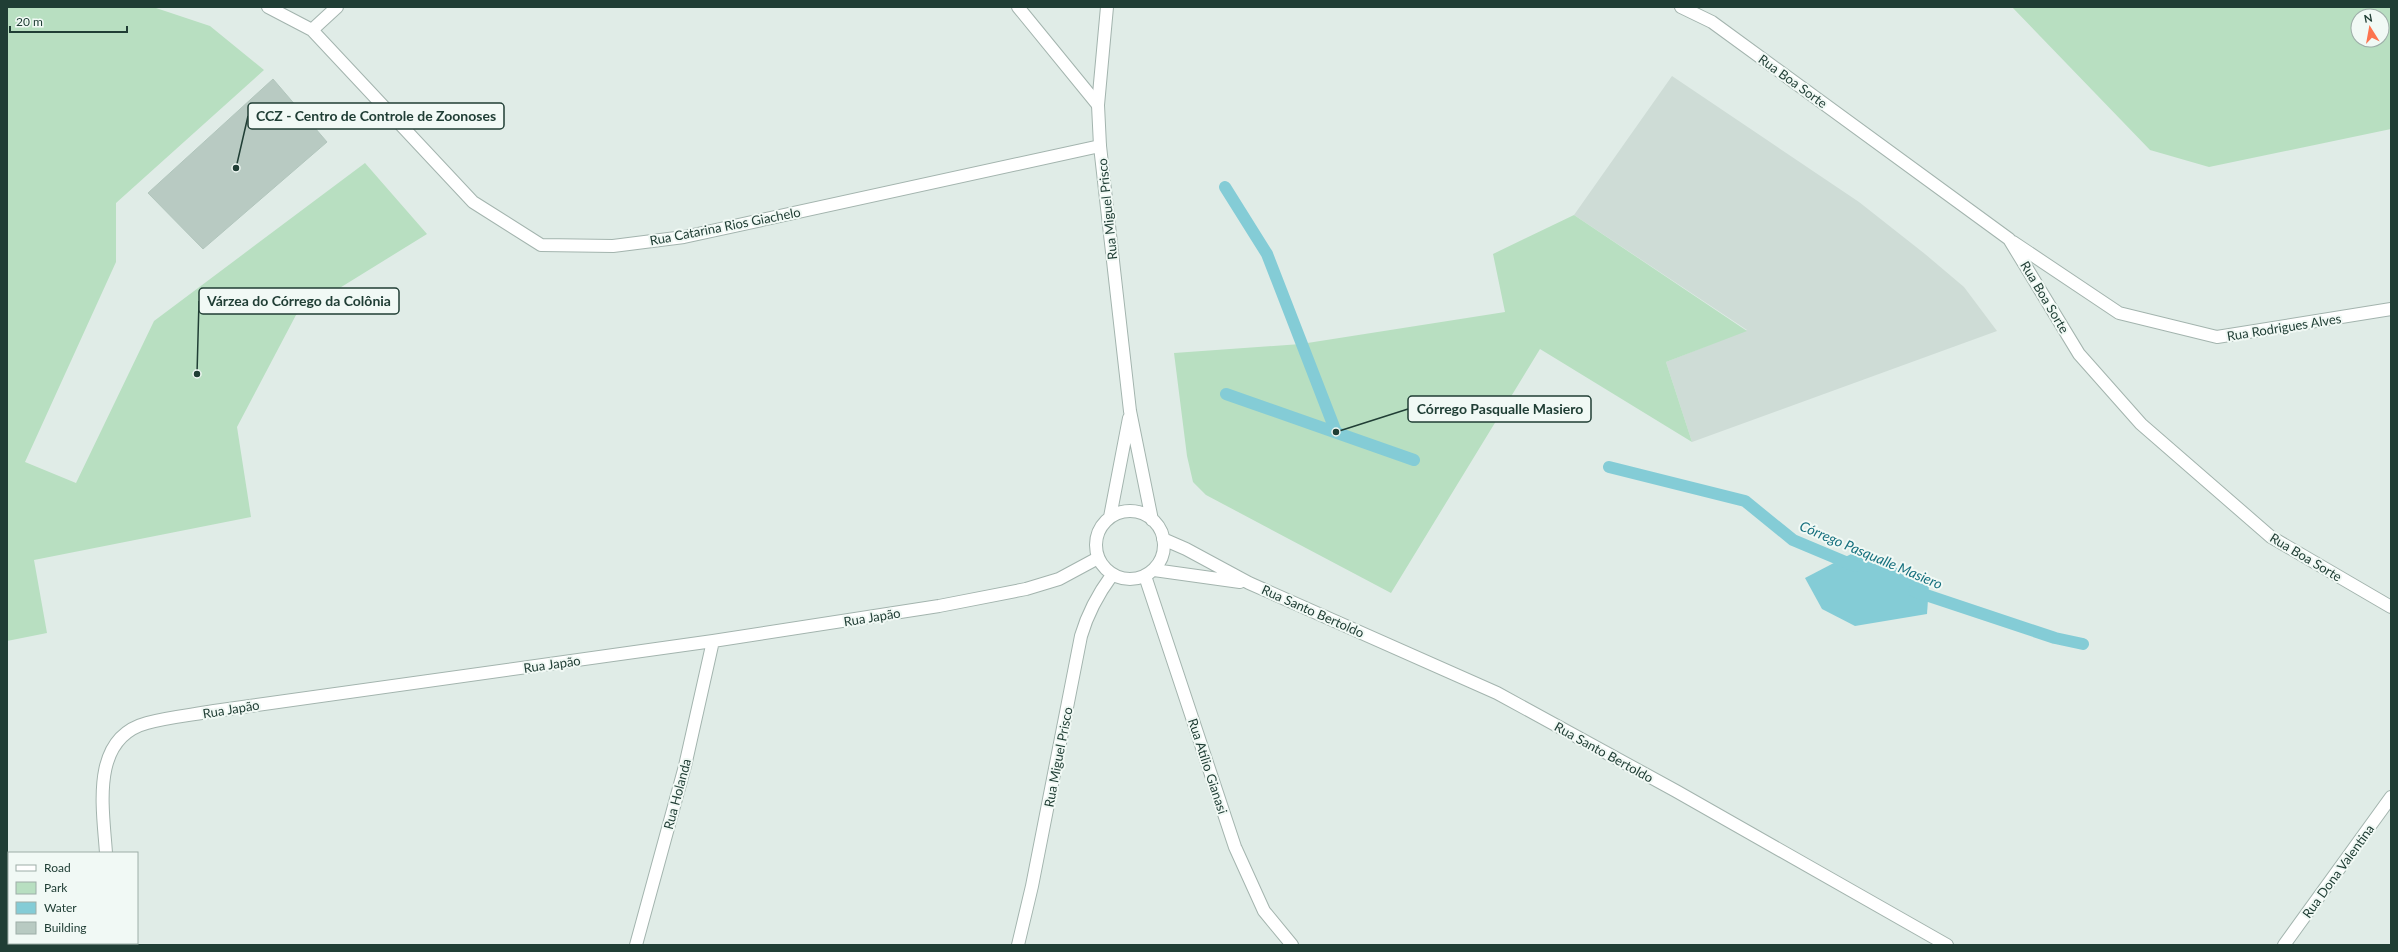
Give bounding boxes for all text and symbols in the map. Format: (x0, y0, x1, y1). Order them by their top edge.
scale bar (10, 8, 127, 34)
north arrow (2350, 8, 2390, 48)
text: N (2363, 11, 2373, 25)
text: 20 m (16, 14, 43, 29)
street label: Rua Boa Sorte (1756, 51, 1831, 111)
callout: CCZ - Centro de Controle de Zoonoses (248, 103, 504, 129)
text: CCZ - Centro de Controle de Zoonoses (256, 107, 496, 124)
street label: Rua Miguel Prisco (1094, 157, 1120, 261)
street label: Rua Catarina Rios Giachelo (648, 204, 802, 248)
street label: Rua Boa Sorte (2017, 258, 2073, 336)
callout: Várzea do Córrego da Colônia (199, 288, 399, 314)
text: Várzea do Córrego da Colônia (206, 292, 391, 309)
street label: Rua Rodrigues Alves (2226, 310, 2343, 344)
callout: Córrego Pasqualle Masiero (1408, 396, 1591, 422)
text: Córrego Pasqualle Masiero (1417, 400, 1583, 417)
water label: Córrego Pasqualle Masiero (1797, 517, 1945, 592)
street label: Rua Boa Sorte (2267, 529, 2345, 585)
street label: Rua Santo Bertoldo (1259, 581, 1367, 641)
street label: Rua Japão (842, 605, 902, 629)
street label: Rua Japão (522, 652, 582, 676)
street label: Rua Japão (201, 697, 261, 721)
street label: Rua Miguel Prisco (1040, 705, 1076, 809)
street label: Rua Atílio Gianasi (1185, 716, 1231, 816)
street label: Rua Santo Bertoldo (1552, 718, 1656, 786)
street label: Rua Holanda (660, 757, 694, 831)
street label: Rua Dona Valentina (2299, 821, 2377, 921)
legend (8, 852, 138, 944)
text: Road (44, 860, 71, 875)
text: Park (44, 880, 68, 895)
text: Water (44, 900, 77, 915)
text: Building (44, 920, 87, 935)

